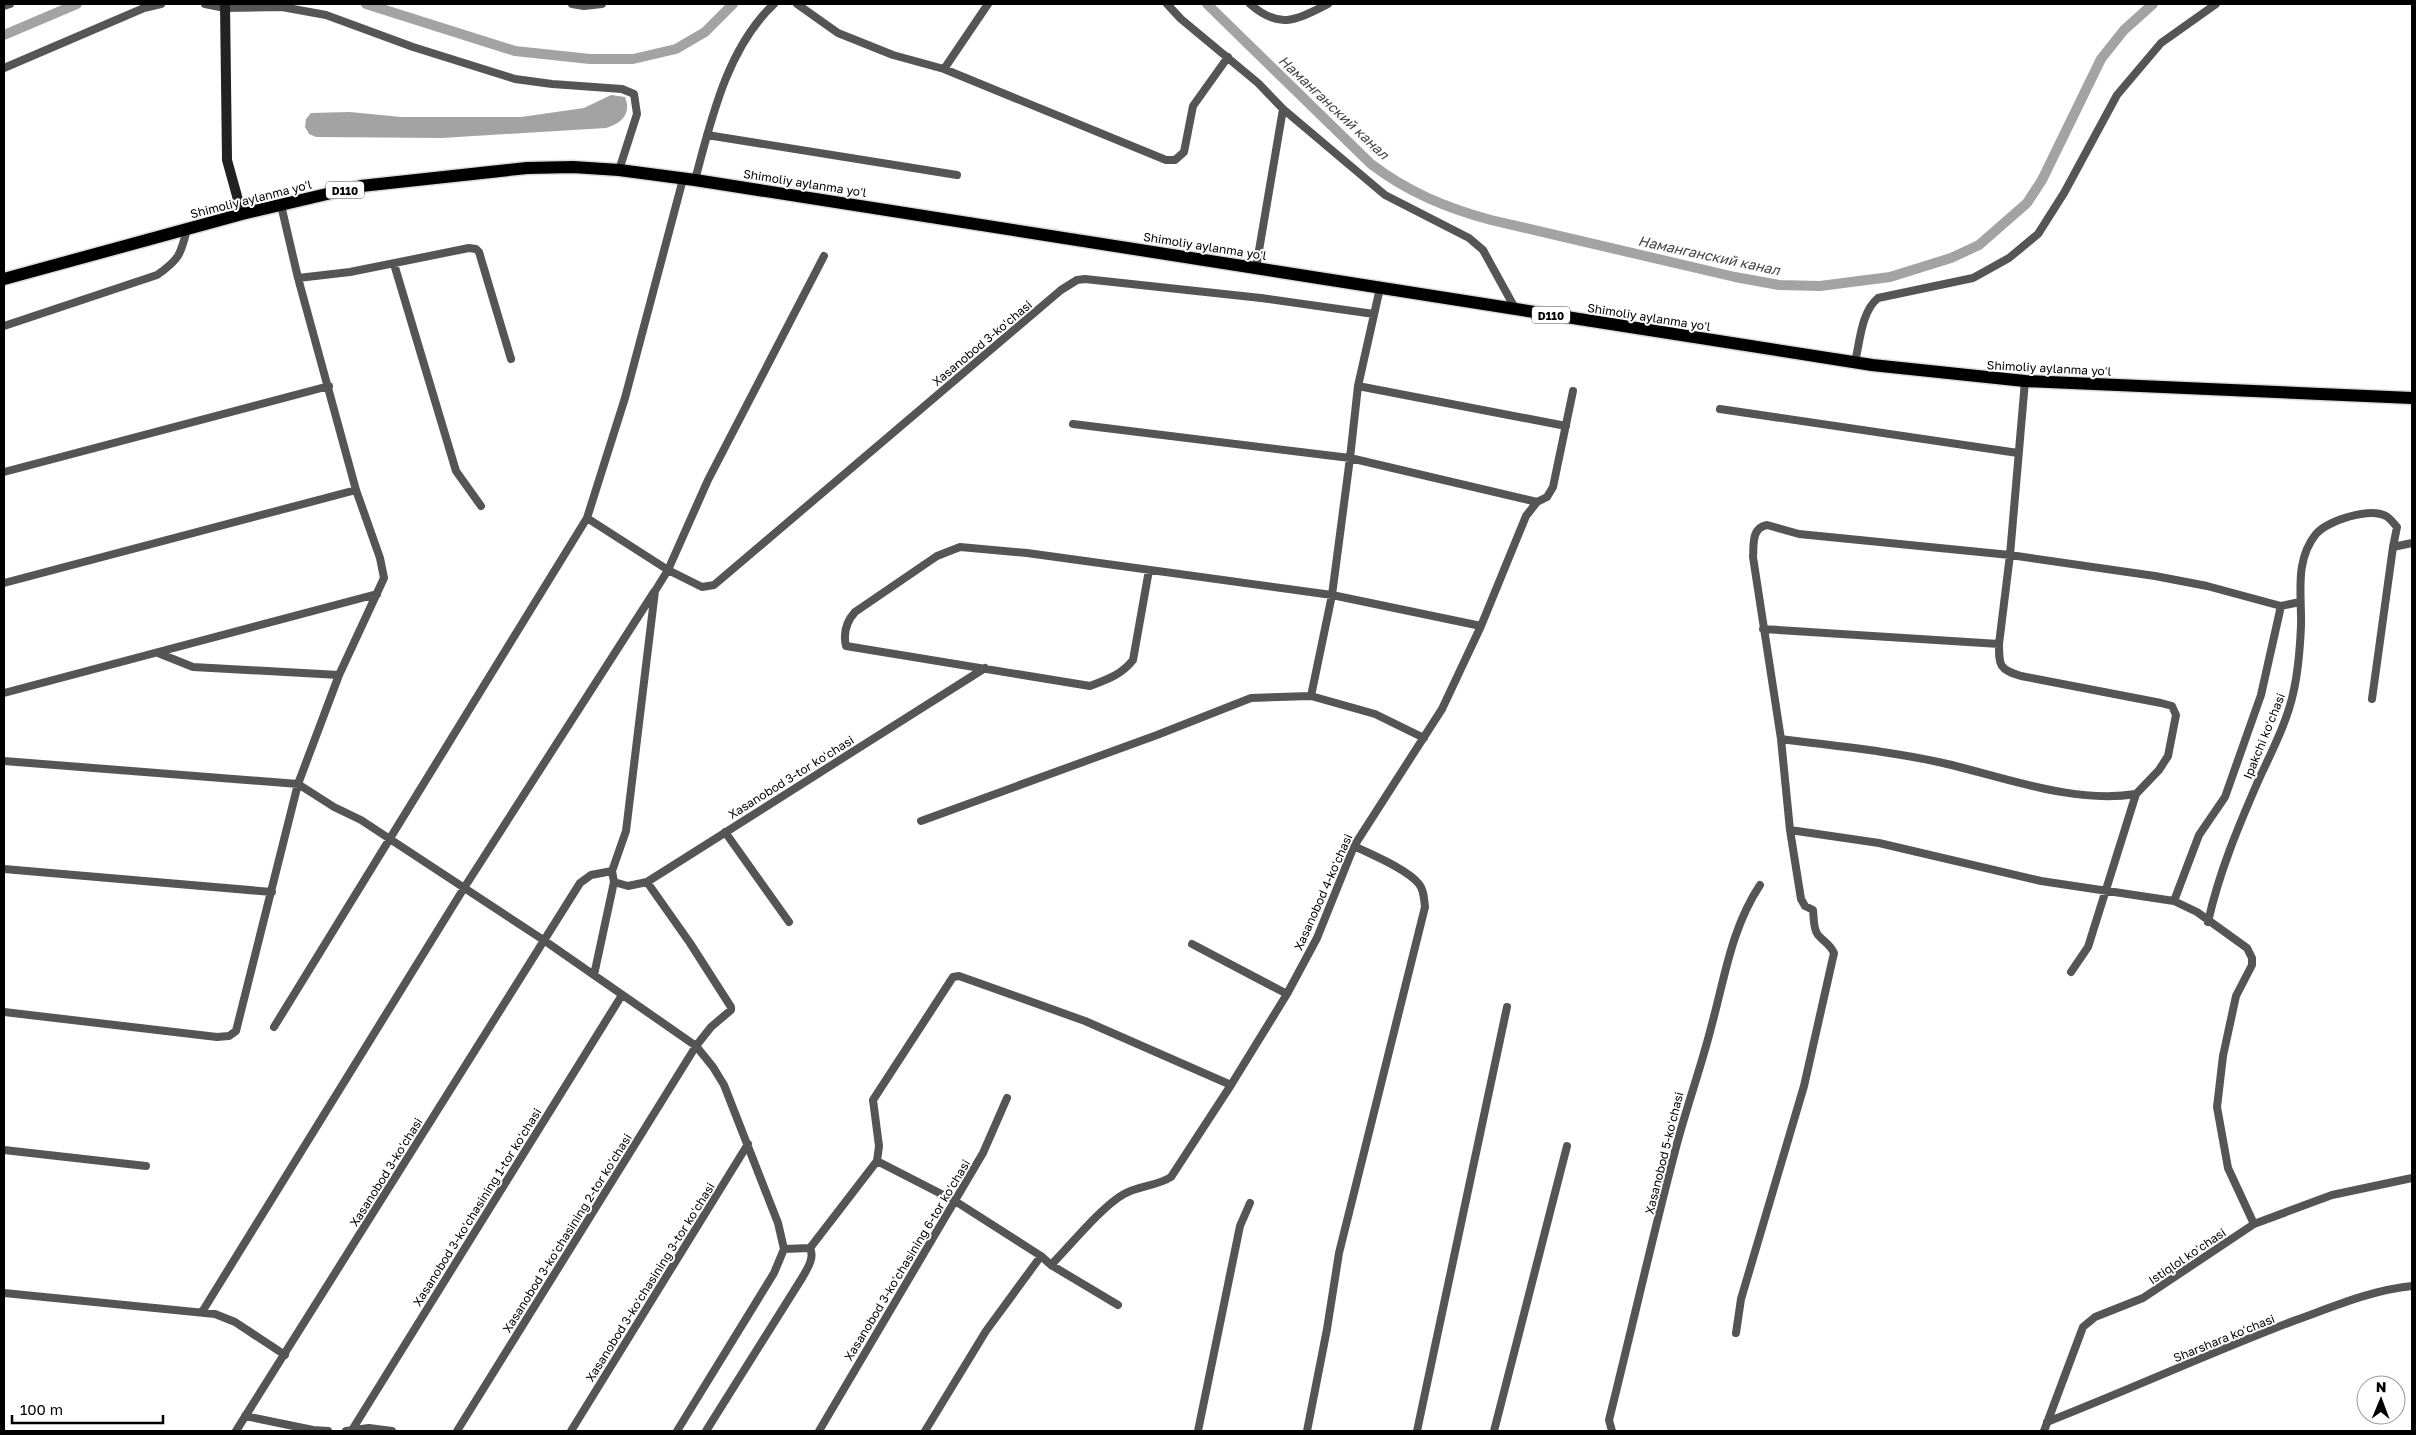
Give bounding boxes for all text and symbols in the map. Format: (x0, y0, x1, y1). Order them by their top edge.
water label: Наманганский канал (1275, 52, 1393, 163)
street label: Shimoliy aylanma yoʻl (742, 166, 868, 200)
street label: Shimoliy aylanma yoʻl (189, 177, 313, 221)
road number: D110 (326, 182, 364, 198)
street label: Shimoliy aylanma yoʻl (1142, 229, 1268, 263)
water label: Наманганский канал (1637, 232, 1782, 278)
street label: Xasanobod 3-koʻchasi (929, 297, 1035, 389)
street label: Shimoliy aylanma yoʻl (1586, 300, 1712, 334)
road number: D110 (1532, 306, 1570, 324)
street label: Shimoliy aylanma yoʻl (1986, 357, 2112, 379)
street label: Ipakchi koʻchasi (2240, 691, 2288, 781)
street label: Xasanobod 3-tor koʻchasi (725, 732, 857, 822)
street label: Xasanobod 4-koʻchasi (1291, 831, 1355, 953)
street label: Xasanobod 5-koʻchasi (1642, 1090, 1686, 1216)
street label: Xasanobod 3-koʻchasining 1-tor koʻchasi (410, 1105, 544, 1309)
street label: Xasanobod 3-koʻchasi (346, 1115, 426, 1229)
street label: Xasanobod 3-koʻchasining 2-tor koʻchasi (499, 1131, 635, 1335)
street label: Xasanobod 3-koʻchasining 6-tor koʻchasi (841, 1157, 973, 1363)
street label: Xasanobod 3-koʻchasining 3-tor koʻchasi (582, 1180, 718, 1384)
street label: Istiqlol koʻchasi (2146, 1225, 2228, 1287)
street label: Sharshara koʻchasi (2171, 1311, 2277, 1365)
north arrow (2356, 1375, 2406, 1425)
text: N (2376, 1378, 2387, 1395)
scale bar (12, 1392, 164, 1424)
text: 100 m (20, 1400, 63, 1418)

